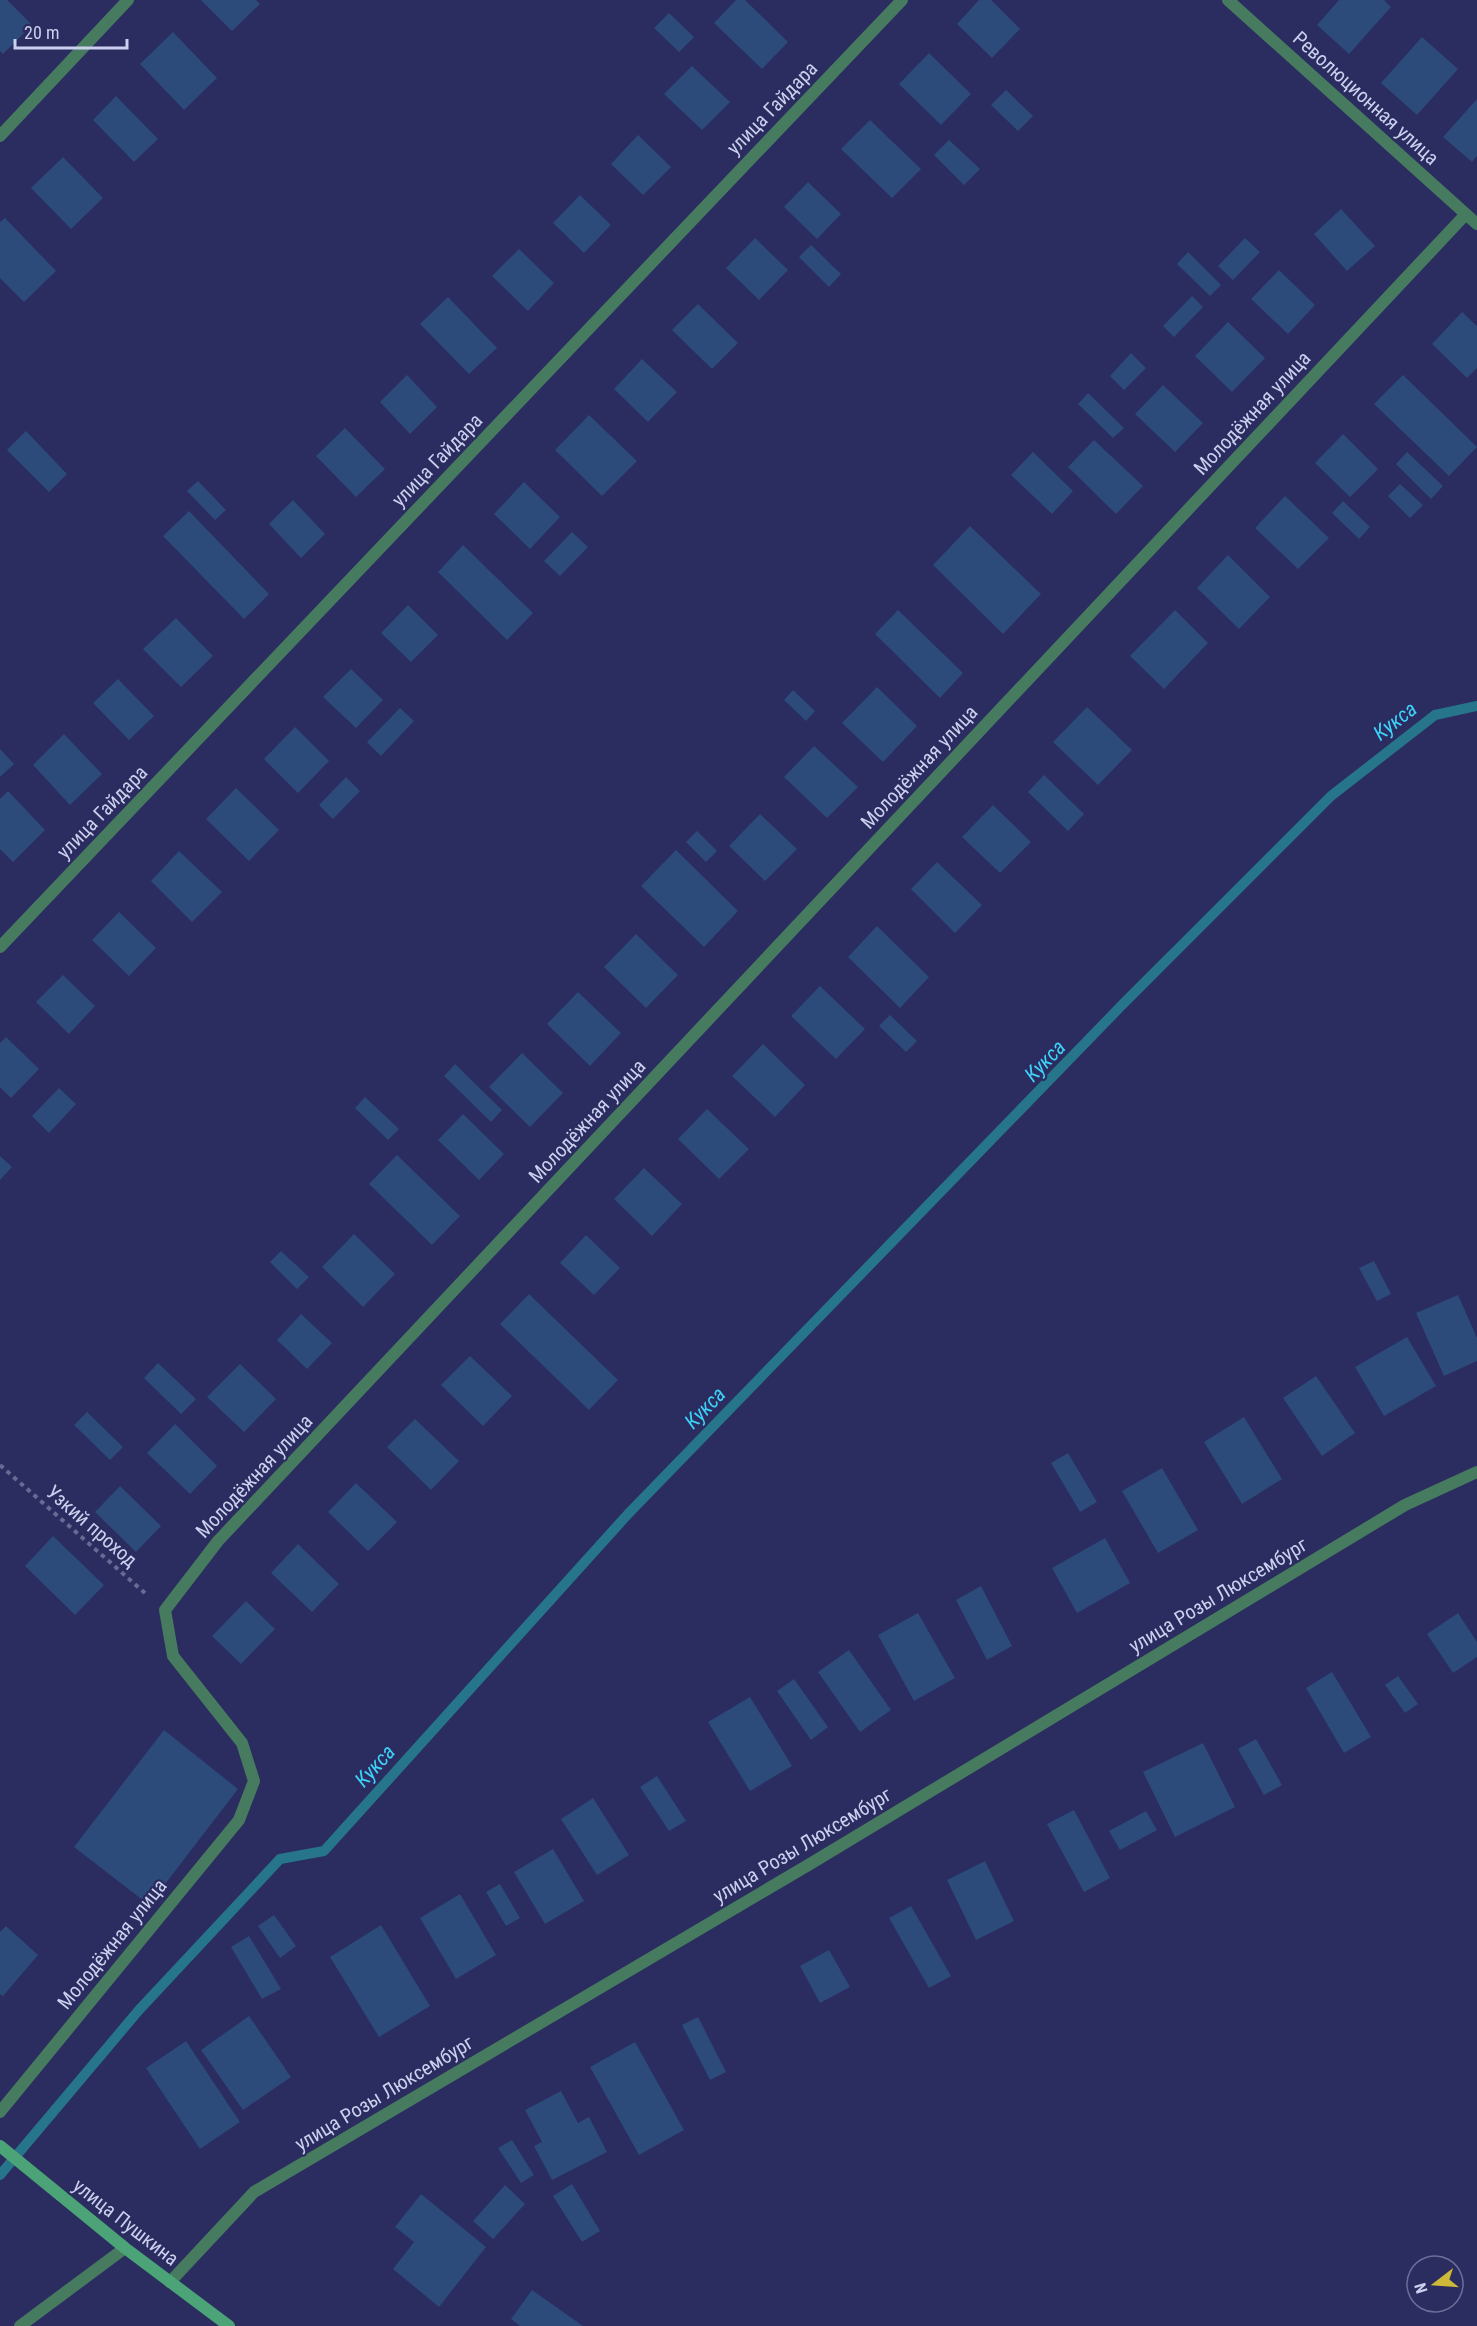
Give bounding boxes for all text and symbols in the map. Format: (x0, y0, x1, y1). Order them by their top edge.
scale bar (15, 12, 128, 50)
text: 20 m (24, 22, 59, 43)
street label: Революционная улица (1288, 26, 1444, 170)
street label: улица Гайдара (722, 56, 822, 160)
street label: Молодёжная улица (1189, 346, 1315, 480)
street label: улица Гайдара (387, 408, 487, 512)
water label: Кукса (1369, 697, 1421, 745)
street label: Молодёжная улица (856, 700, 982, 834)
street label: улица Гайдара (52, 760, 152, 864)
water label: Кукса (1020, 1035, 1070, 1087)
street label: Молодёжная улица (524, 1054, 650, 1188)
water label: Кукса (680, 1382, 730, 1434)
street label: Молодёжная улица (191, 1409, 317, 1543)
street label: Узкий проход (42, 1480, 143, 1572)
street label: улица Розы Люксембург (1124, 1532, 1312, 1658)
water label: Кукса (350, 1740, 400, 1792)
street label: улица Розы Люксембург (708, 1782, 896, 1908)
street label: Молодёжная улица (52, 1874, 172, 2014)
street label: улица Розы Люксембург (290, 2030, 478, 2156)
street label: улица Пушкина (68, 2173, 184, 2271)
north arrow (1405, 2254, 1465, 2314)
text: N (1411, 2281, 1432, 2296)

